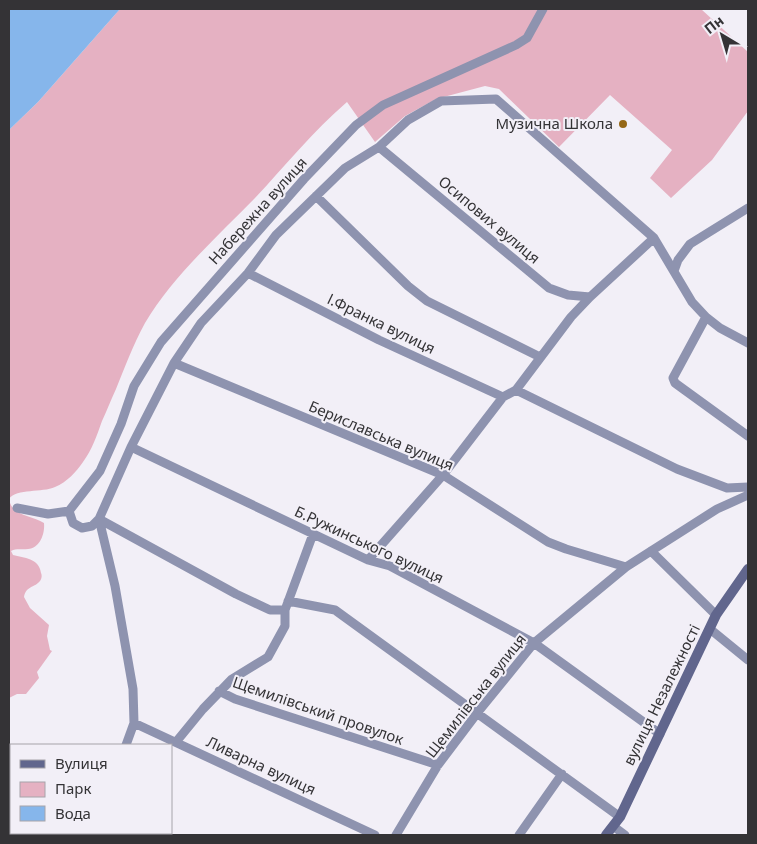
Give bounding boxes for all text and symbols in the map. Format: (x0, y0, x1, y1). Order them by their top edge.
north arrow (697, 10, 747, 60)
text: Пн (700, 11, 727, 38)
place label: Музична Школа (496, 113, 613, 133)
marker: Музична Школа (617, 118, 629, 130)
street label: Набережна вулиця (204, 152, 311, 268)
street label: Осипових вулиця (435, 171, 545, 268)
street label: І.Франка вулиця (324, 288, 439, 358)
street label: Бериславська вулиця (306, 395, 457, 475)
street label: Б.Ружинського вулиця (292, 501, 447, 587)
street label: вулиця Незалежності (618, 621, 704, 768)
street label: Щемилівська вулиця (420, 629, 530, 762)
street label: Щемилівський провулок (230, 671, 407, 749)
street label: Ливарна вулиця (204, 731, 319, 799)
legend (10, 744, 172, 834)
text: Вулиця (55, 753, 108, 773)
text: Парк (55, 778, 91, 798)
text: Вода (55, 803, 91, 823)

